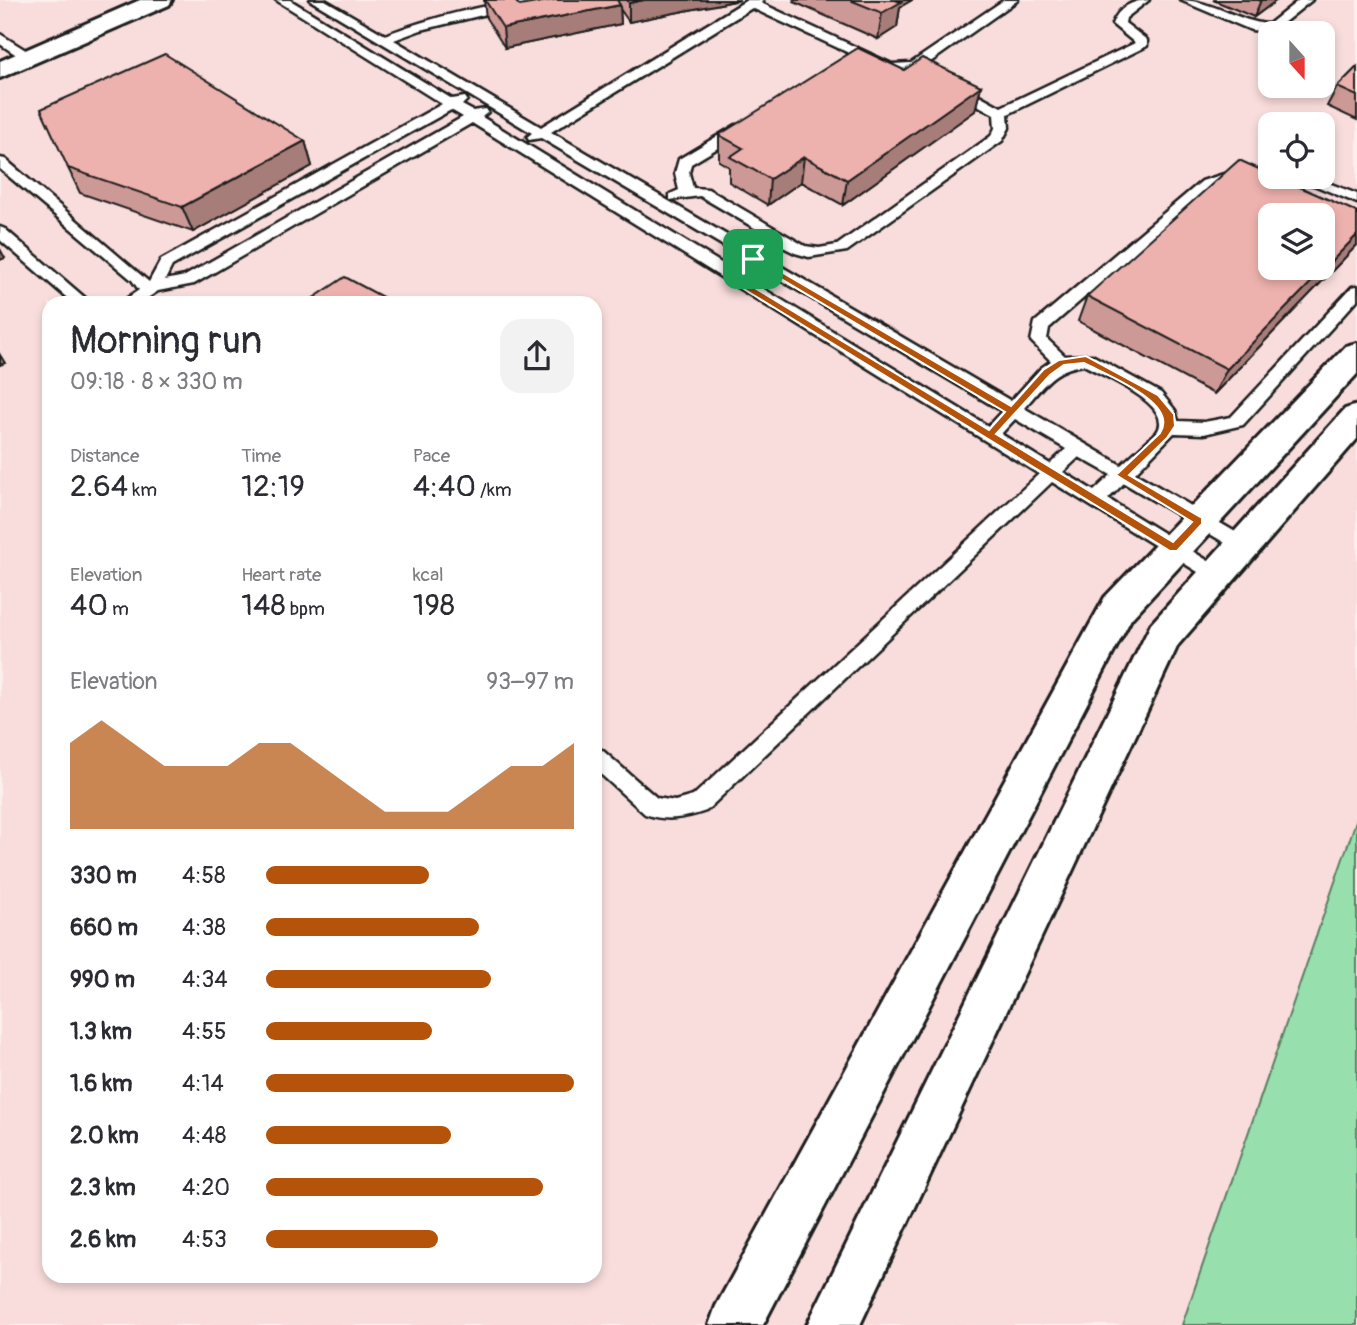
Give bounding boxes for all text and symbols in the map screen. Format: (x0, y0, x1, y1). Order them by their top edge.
north arrow (1258, 21, 1335, 98)
map controls (1258, 21, 1335, 280)
button: locate (1258, 112, 1335, 189)
button: layers (1258, 203, 1335, 280)
pin (723, 229, 783, 289)
icon: arrive (734, 240, 772, 278)
text: Morning run (70, 317, 262, 365)
button: share (500, 319, 574, 393)
text: 09:18 · 8 × 330 m (70, 367, 243, 396)
text: Distance (70, 444, 139, 468)
text: Time (241, 444, 281, 468)
text: Pace (413, 444, 450, 468)
text: 2.64 (70, 468, 128, 505)
text: 12:19 (241, 468, 305, 505)
text: 4:40 (413, 468, 476, 505)
text: km (128, 478, 157, 502)
text: /km (476, 478, 512, 502)
text: Elevation (70, 563, 142, 587)
text: Heart rate (241, 563, 321, 587)
text: kcal (413, 563, 444, 587)
text: 40 (70, 587, 108, 624)
text: 148 (241, 587, 286, 624)
text: 198 (413, 587, 455, 624)
text: m (108, 597, 129, 621)
text: bpm (286, 597, 325, 621)
text: Elevation (70, 667, 158, 696)
text: 93–97 m (486, 667, 574, 696)
text: 330 m (70, 861, 137, 890)
text: 4:58 (182, 861, 226, 890)
text: 660 m (70, 913, 138, 942)
text: 4:38 (182, 913, 226, 942)
text: 990 m (70, 965, 135, 994)
text: 4:34 (182, 965, 228, 994)
text: 1.3 km (70, 1017, 132, 1046)
text: 4:55 (182, 1017, 226, 1046)
text: 1.6 km (70, 1069, 132, 1098)
text: 4:14 (182, 1069, 224, 1098)
text: 2.0 km (70, 1121, 139, 1150)
text: 4:48 (182, 1121, 226, 1150)
text: 2.3 km (70, 1173, 136, 1202)
text: 4:20 (182, 1173, 230, 1202)
text: 2.6 km (70, 1225, 136, 1254)
text: 4:53 (182, 1225, 227, 1254)

